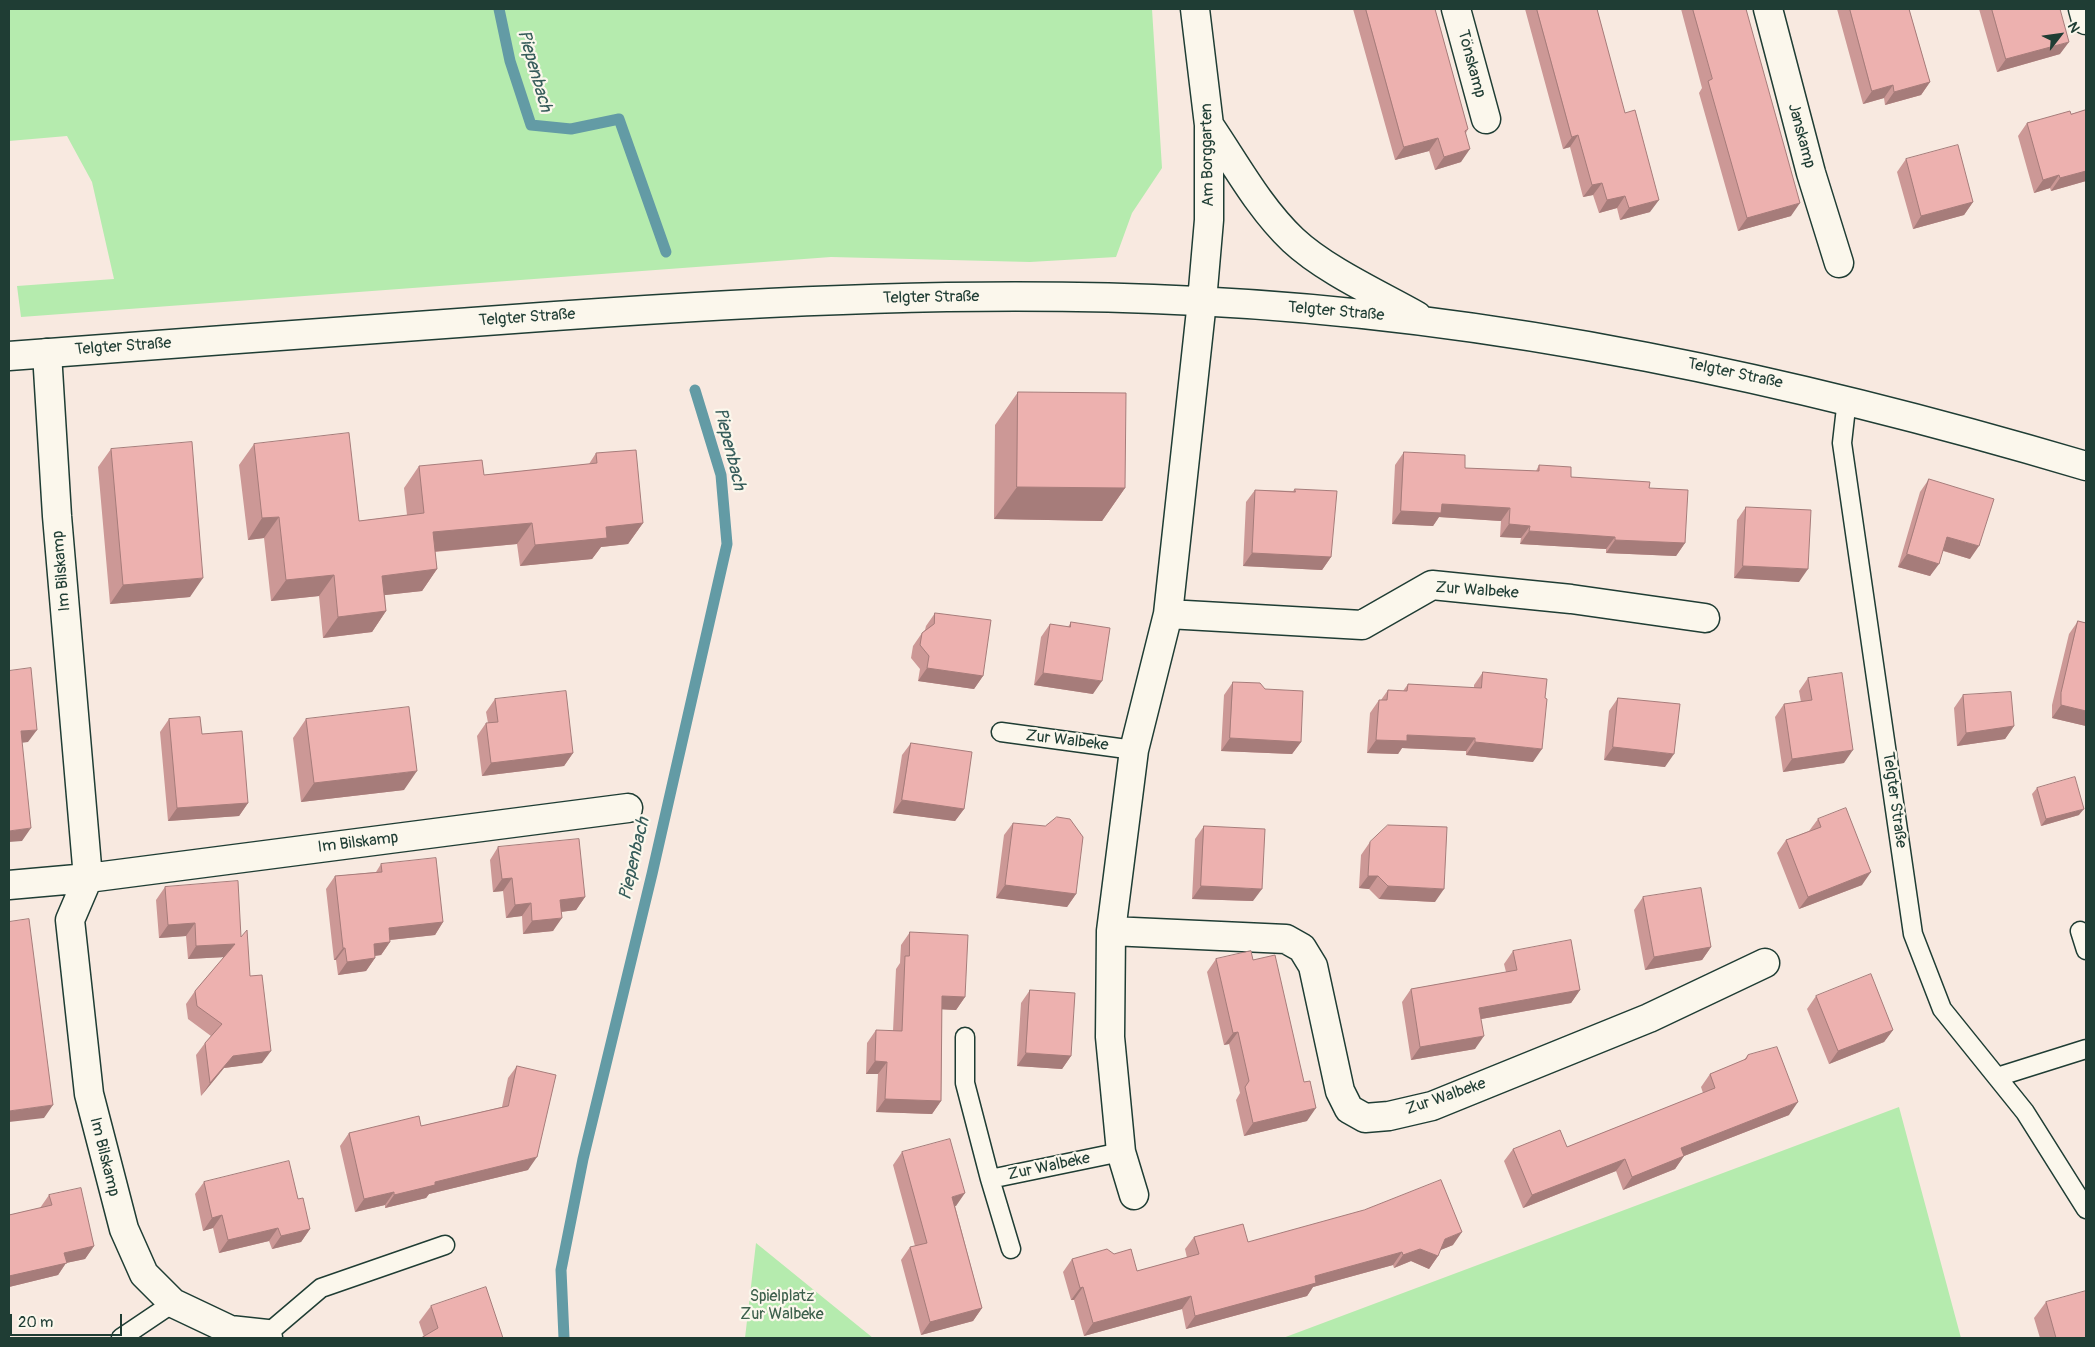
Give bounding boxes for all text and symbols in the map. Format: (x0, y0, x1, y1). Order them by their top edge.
north arrow (2035, 10, 2085, 60)
text: N (2064, 19, 2083, 36)
water label: Piepenbach (512, 28, 556, 114)
street label: Tönskamp (1453, 28, 1489, 100)
street label: Janskamp (1783, 101, 1819, 171)
street label: Am Borggarten (1197, 103, 1219, 207)
street label: Telgter Straße (882, 288, 980, 308)
street label: Telgter Straße (1287, 298, 1385, 326)
street label: Telgter Straße (478, 305, 576, 331)
street label: Telgter Straße (74, 334, 172, 360)
street label: Telgter Straße (1686, 355, 1784, 393)
water label: Piepenbach (708, 406, 750, 492)
street label: Im Bilskamp (49, 530, 75, 612)
street label: Zur Walbeke (1435, 579, 1519, 603)
street label: Zur Walbeke (1024, 726, 1110, 756)
street label: Telgter Straße (1878, 751, 1910, 849)
water label: Piepenbach (615, 816, 655, 902)
street label: Im Bilskamp (317, 829, 399, 857)
street label: Zur Walbeke (1403, 1074, 1489, 1120)
street label: Im Bilskamp (85, 1115, 123, 1199)
street label: Zur Walbeke (1006, 1149, 1092, 1185)
park label: Spielplatz Zur Walbeke (740, 1287, 824, 1325)
scale bar (12, 1304, 125, 1336)
text: 20 m (18, 1313, 53, 1332)

